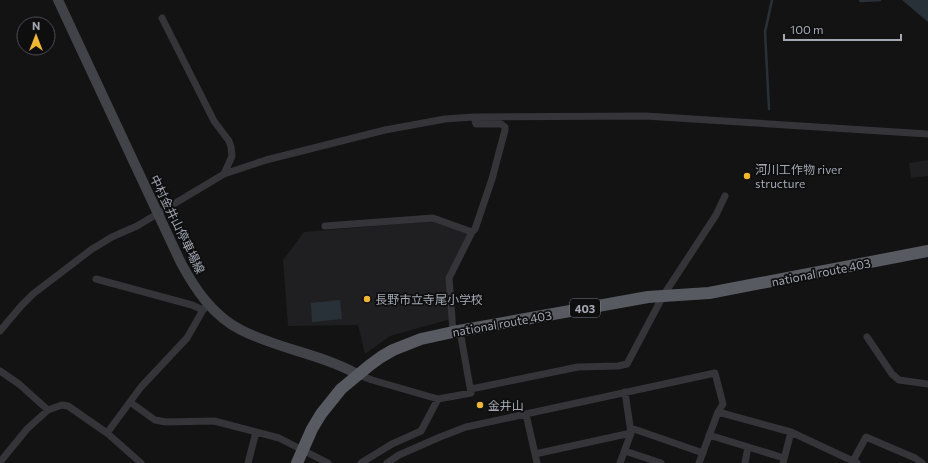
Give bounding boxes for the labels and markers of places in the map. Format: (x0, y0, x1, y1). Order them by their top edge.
place label: 河川工作物 river structure (755, 162, 842, 190)
marker: 河川工作物 river structure (742, 171, 752, 181)
place label: 長野市立寺尾小学校 (375, 292, 483, 306)
marker: 長野市立寺尾小学校 (362, 294, 372, 304)
place label: 金井山 (488, 398, 524, 412)
marker: 金井山 (475, 400, 485, 410)

